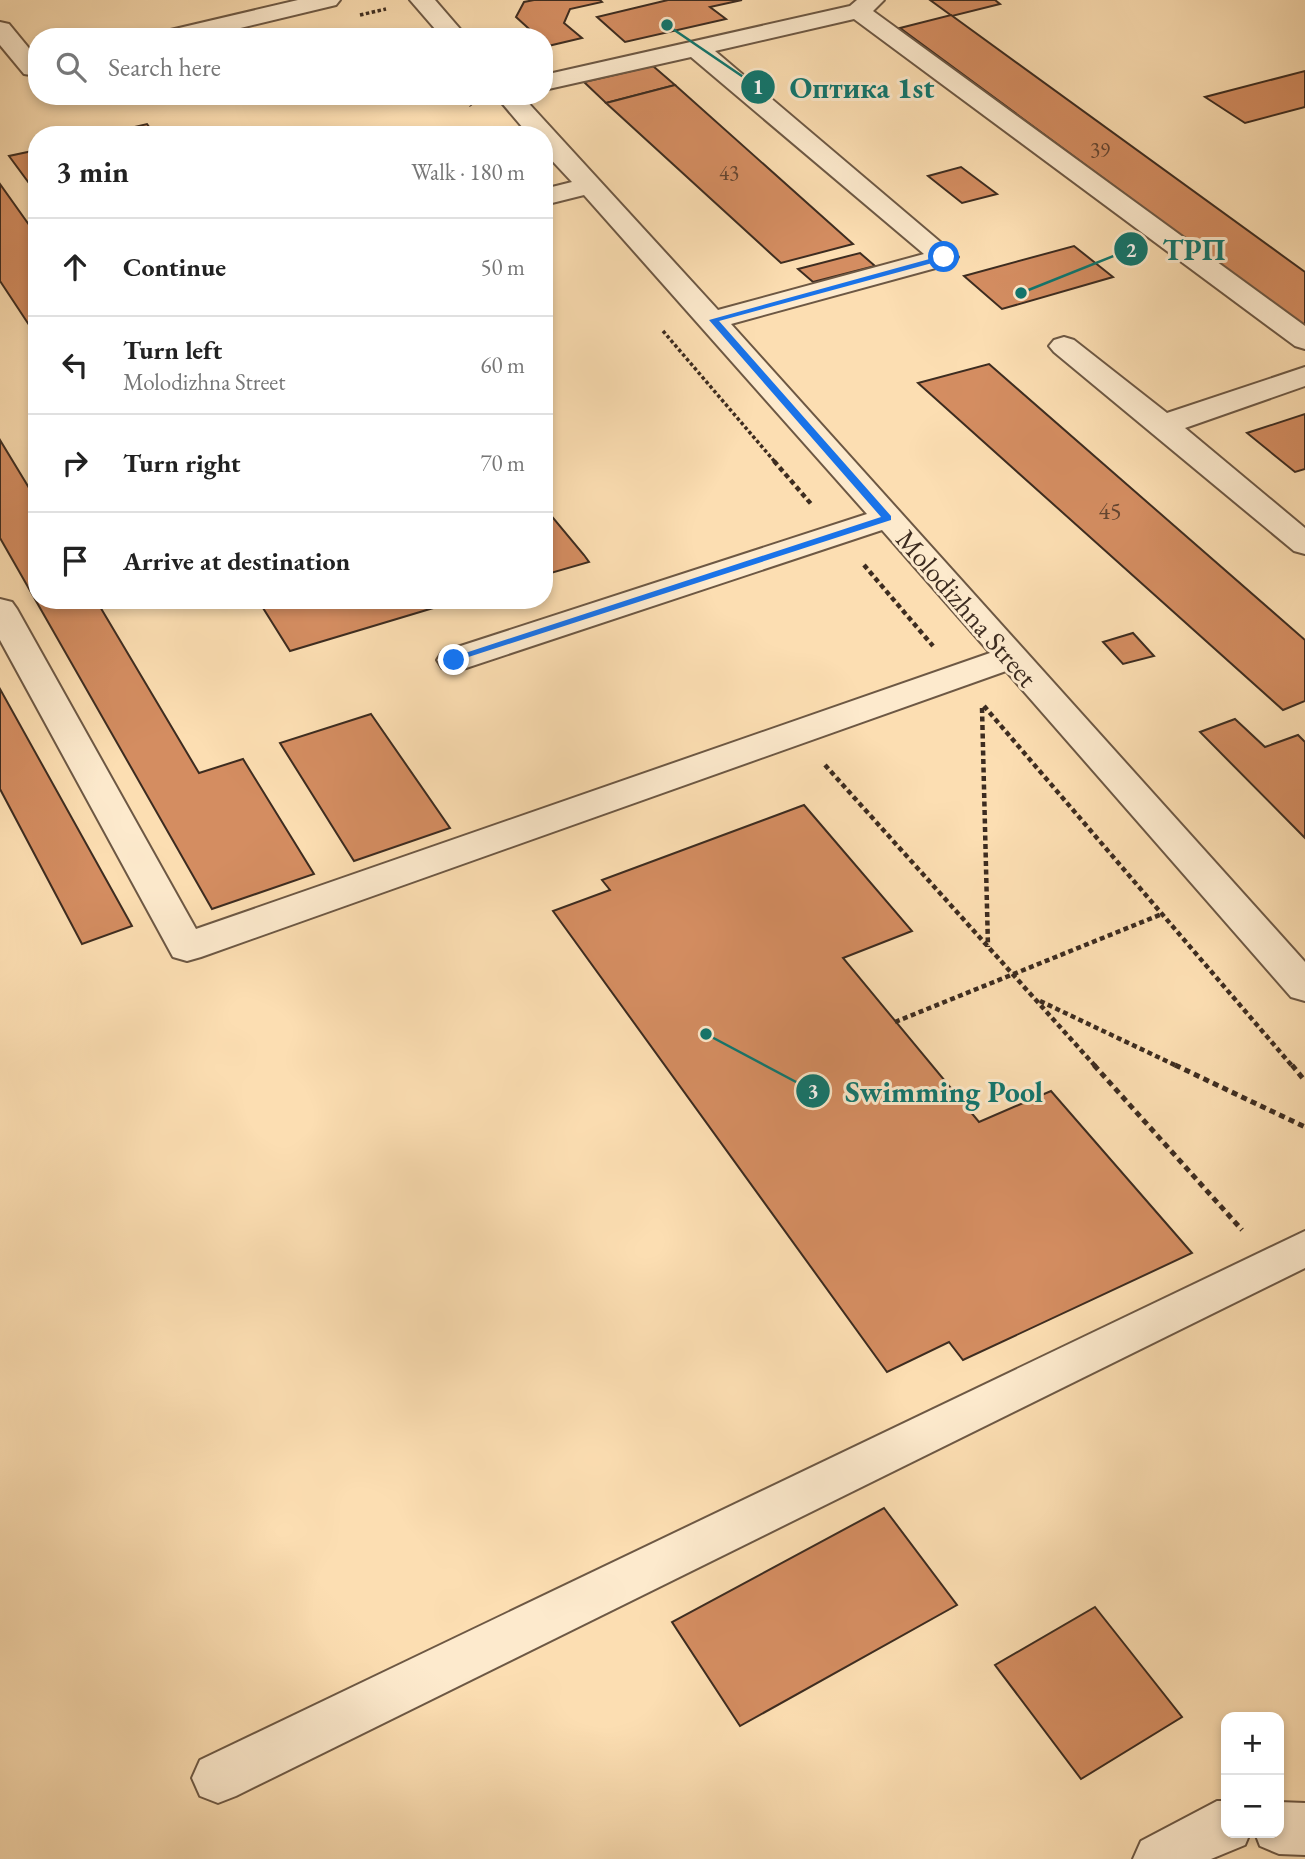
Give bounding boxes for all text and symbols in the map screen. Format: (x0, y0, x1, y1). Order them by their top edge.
search box (28, 28, 553, 105)
icon: search (52, 48, 90, 86)
text: Search here (108, 50, 221, 84)
callout: Оптика 1st (741, 62, 949, 113)
text: Оптика 1st (789, 68, 935, 107)
text: 1 (752, 73, 764, 100)
house number: 39 (1090, 136, 1110, 163)
text: 3 min (56, 152, 129, 191)
text: Walk · 180 m (411, 157, 525, 187)
house number: 43 (719, 159, 739, 186)
callout: ТРП (1114, 224, 1240, 275)
text: ТРП (1163, 230, 1226, 269)
text: 2 (1125, 236, 1137, 263)
route start (928, 241, 959, 272)
icon: ahead (56, 248, 94, 286)
text: Continue (123, 250, 226, 284)
text: 50 m (480, 252, 525, 282)
text: Turn left (123, 333, 222, 367)
icon: left (56, 346, 94, 384)
text: 60 m (480, 350, 525, 380)
text: Molodizhna Street (123, 367, 285, 397)
icon: right (56, 444, 94, 482)
text: Turn right (123, 446, 241, 480)
text: 70 m (480, 448, 525, 478)
house number: 45 (1098, 495, 1122, 526)
street label: Molodizhna Street (889, 522, 1046, 695)
icon: arrive (56, 542, 94, 580)
text: Arrive at destination (123, 544, 350, 578)
route end (438, 644, 469, 675)
callout: Swimming Pool (796, 1066, 1057, 1117)
text: Swimming Pool (845, 1072, 1044, 1111)
text: 3 (807, 1077, 819, 1104)
map controls (1221, 1712, 1284, 1838)
button: + (1221, 1712, 1284, 1775)
button: − (1221, 1775, 1284, 1838)

